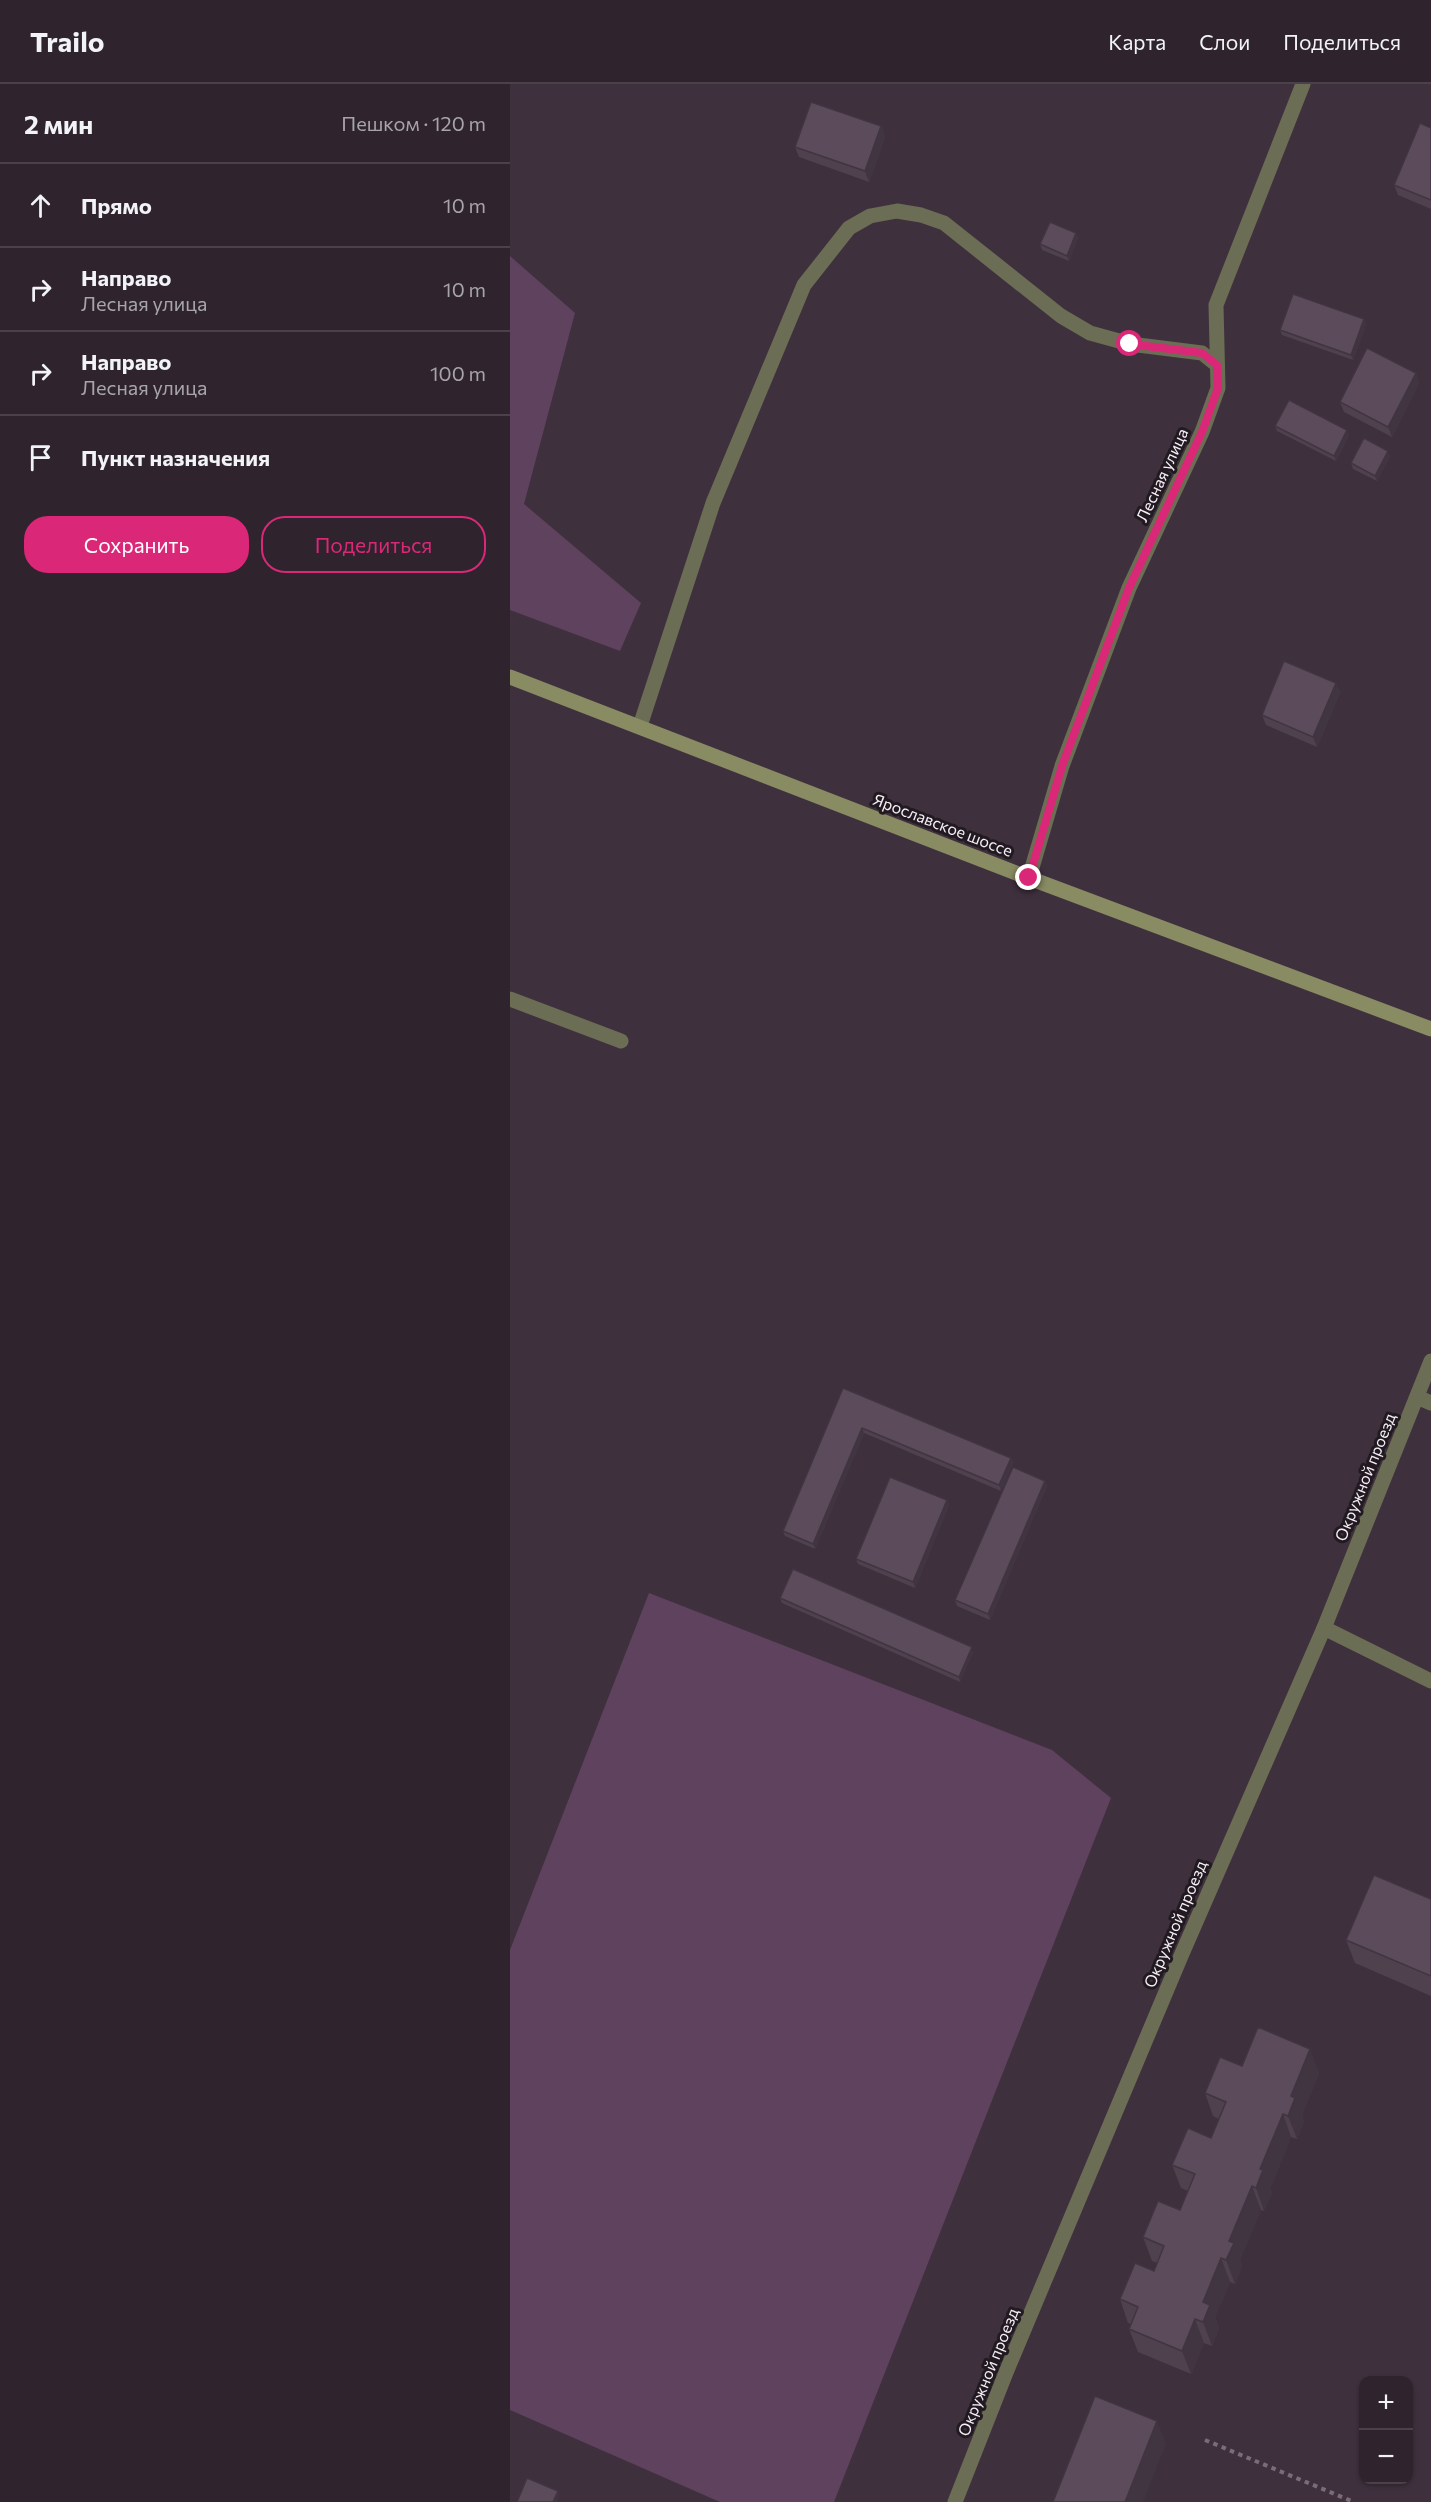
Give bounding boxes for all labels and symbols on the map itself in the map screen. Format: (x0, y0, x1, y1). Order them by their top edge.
route start (1116, 330, 1142, 356)
street label: Лесная улица (1132, 425, 1192, 525)
street label: Ярославское шоссе (871, 789, 1016, 860)
route end (1015, 864, 1041, 890)
street label: Окружной проезд (1330, 1410, 1399, 1544)
street label: Окружной проезд (1139, 1857, 1210, 1990)
street label: Окружной проезд (953, 2305, 1022, 2439)

